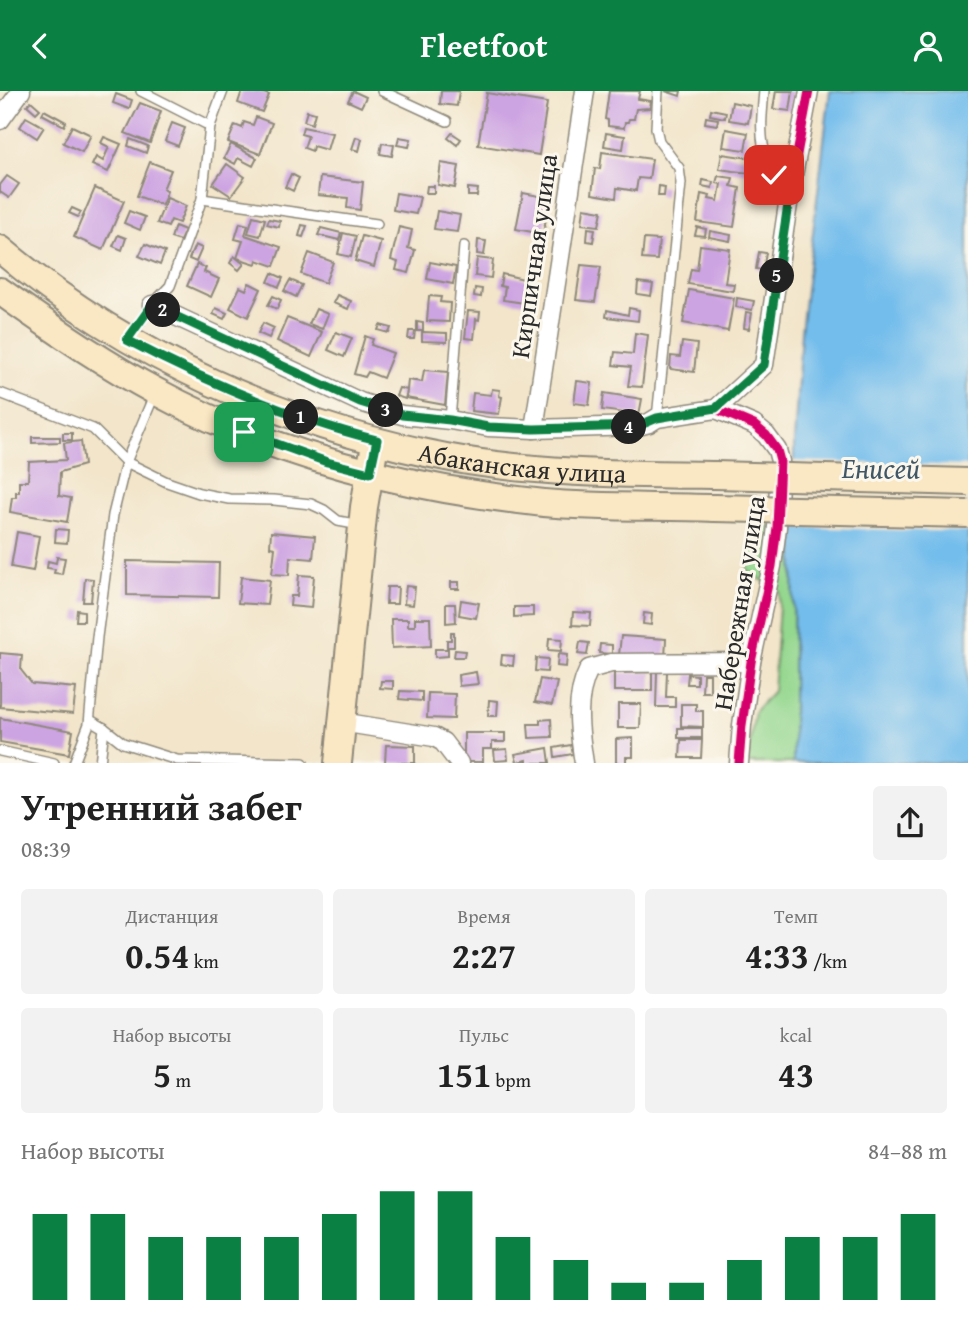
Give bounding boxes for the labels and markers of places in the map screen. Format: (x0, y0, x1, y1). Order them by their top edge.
pin (744, 145, 804, 205)
pin: 5 (760, 259, 794, 293)
pin: 2 (146, 293, 180, 327)
pin: 3 (368, 393, 404, 427)
pin: 1 (284, 399, 318, 435)
pin (214, 402, 274, 462)
pin: 4 (612, 409, 646, 445)

